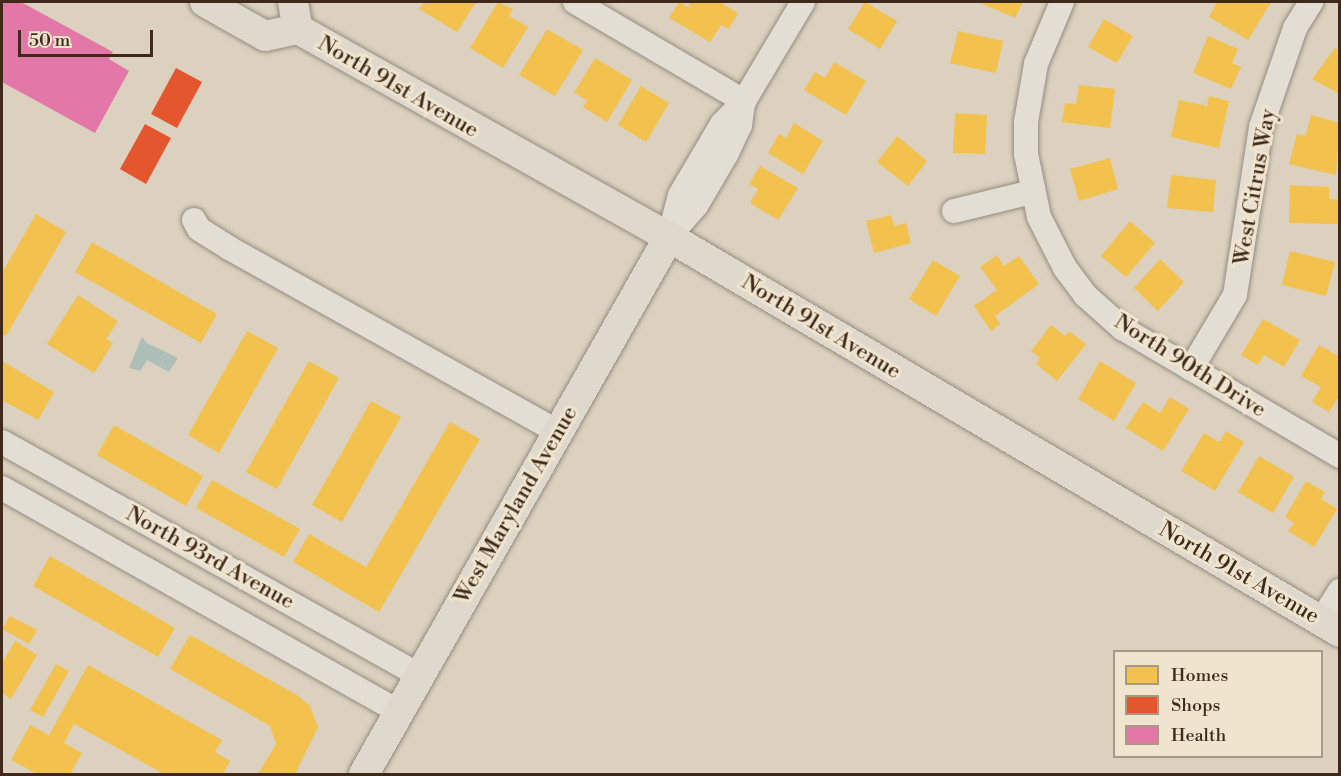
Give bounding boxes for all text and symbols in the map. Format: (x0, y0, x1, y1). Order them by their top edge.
scale bar (21, 18, 156, 56)
text: 50 m (29, 29, 70, 52)
street label: North 91st Avenue (313, 30, 483, 144)
street label: West Citrus Way (1228, 107, 1282, 267)
street label: North 91st Avenue (737, 269, 905, 385)
street label: North 90th Drive (1109, 309, 1271, 423)
street label: West Maryland Avenue (449, 402, 583, 608)
street label: North 93rd Avenue (121, 501, 299, 615)
street label: North 91st Avenue (1154, 516, 1324, 630)
legend (1113, 650, 1323, 758)
text: Homes (1171, 664, 1228, 687)
text: Shops (1171, 694, 1220, 717)
text: Health (1171, 724, 1226, 747)

